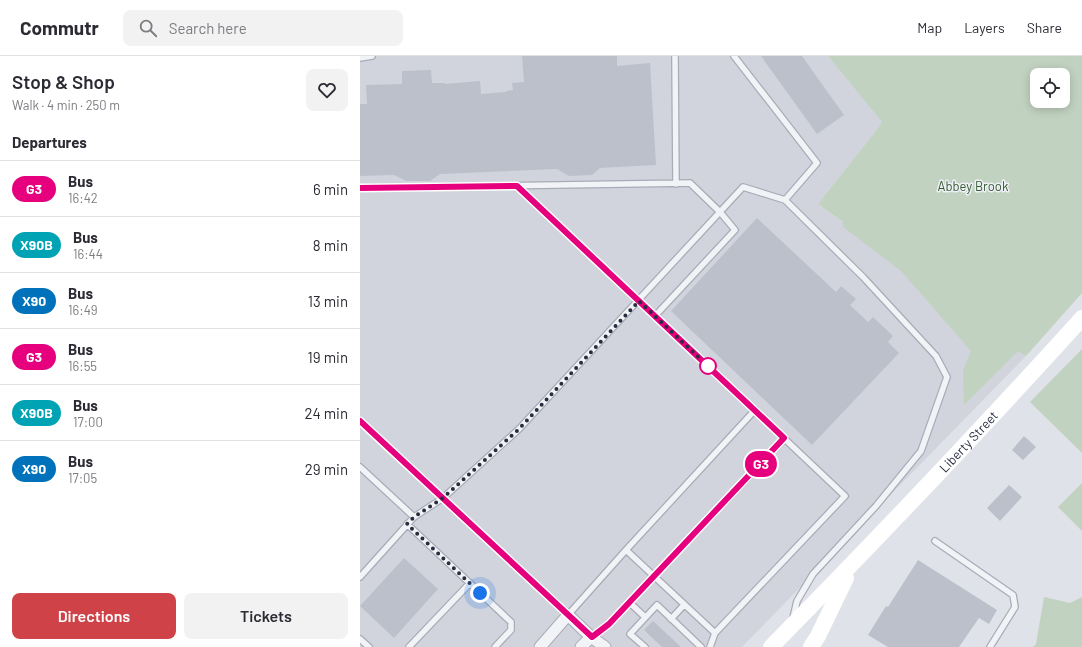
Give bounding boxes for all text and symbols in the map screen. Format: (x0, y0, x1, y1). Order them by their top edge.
search box (123, 10, 403, 46)
text: Commutr (20, 16, 99, 39)
icon: search (137, 17, 159, 39)
text: Search here (169, 19, 247, 37)
text: Map (917, 19, 942, 36)
text: Layers (964, 19, 1005, 36)
text: Share (1027, 19, 1062, 36)
map controls (1030, 68, 1070, 108)
button: locate (1030, 68, 1070, 108)
button: heart (306, 69, 348, 111)
text: Stop & Shop (12, 70, 115, 93)
text: Walk · 4 min · 250 m (12, 97, 120, 113)
text: Departures (12, 133, 87, 151)
text: Bus (68, 172, 93, 190)
park label: Abbey Brook (938, 178, 1009, 194)
text: G3 (26, 180, 42, 197)
text: 6 min (313, 180, 348, 198)
text: 16:42 (68, 190, 98, 206)
text: Bus (73, 228, 98, 246)
text: X90B (20, 236, 53, 253)
text: 8 min (313, 236, 348, 254)
text: 16:44 (73, 246, 103, 262)
text: Bus (68, 284, 93, 302)
text: X90 (22, 292, 46, 309)
text: 13 min (308, 292, 348, 310)
text: 16:49 (68, 302, 98, 318)
text: Bus (68, 340, 93, 358)
text: G3 (26, 348, 42, 365)
text: 19 min (308, 348, 348, 366)
unlabelled marker (699, 357, 717, 375)
text: 16:55 (68, 358, 97, 374)
text: Bus (73, 396, 98, 414)
text: X90B (20, 404, 53, 421)
text: 24 min (304, 404, 348, 422)
street label: Liberty Street (936, 407, 1001, 476)
text: 17:00 (73, 414, 103, 430)
line badge: G3 (743, 451, 779, 477)
text: Bus (68, 452, 93, 470)
text: G3 (753, 455, 769, 472)
text: X90 (22, 460, 46, 477)
text: 29 min (305, 460, 348, 478)
text: 17:05 (68, 470, 97, 486)
your location (470, 583, 490, 603)
button: Directions (12, 593, 176, 639)
button: Tickets (184, 593, 348, 639)

